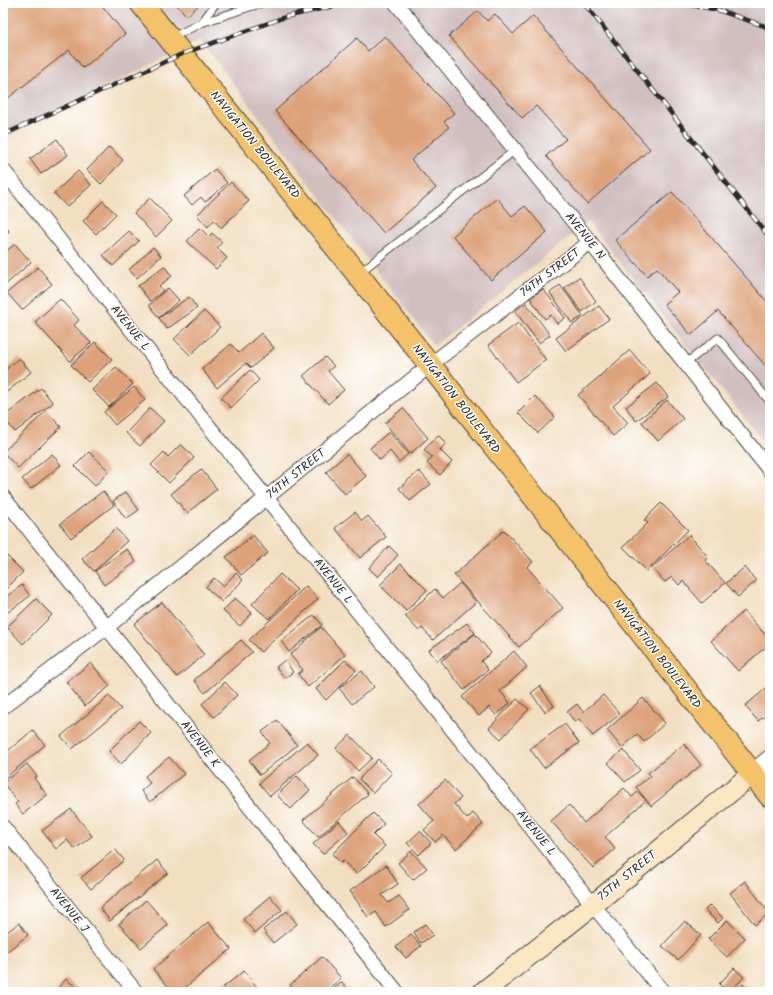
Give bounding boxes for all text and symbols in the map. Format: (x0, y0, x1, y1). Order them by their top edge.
street label: NAVIGATION BOULEVARD (205, 87, 305, 204)
street label: AVENUE N (560, 208, 610, 264)
street label: 74TH STREET (516, 243, 586, 302)
street label: AVENUE L (106, 301, 154, 355)
street label: NAVIGATION BOULEVARD (407, 340, 505, 458)
street label: 74TH STREET (262, 443, 331, 504)
street label: AVENUE L (309, 554, 357, 608)
street label: NAVIGATION BOULEVARD (608, 595, 706, 713)
street label: AVENUE K (176, 717, 225, 772)
street label: AVENUE L (512, 806, 560, 860)
street label: 75TH STREET (593, 845, 662, 906)
street label: AVENUE J (45, 883, 93, 937)

